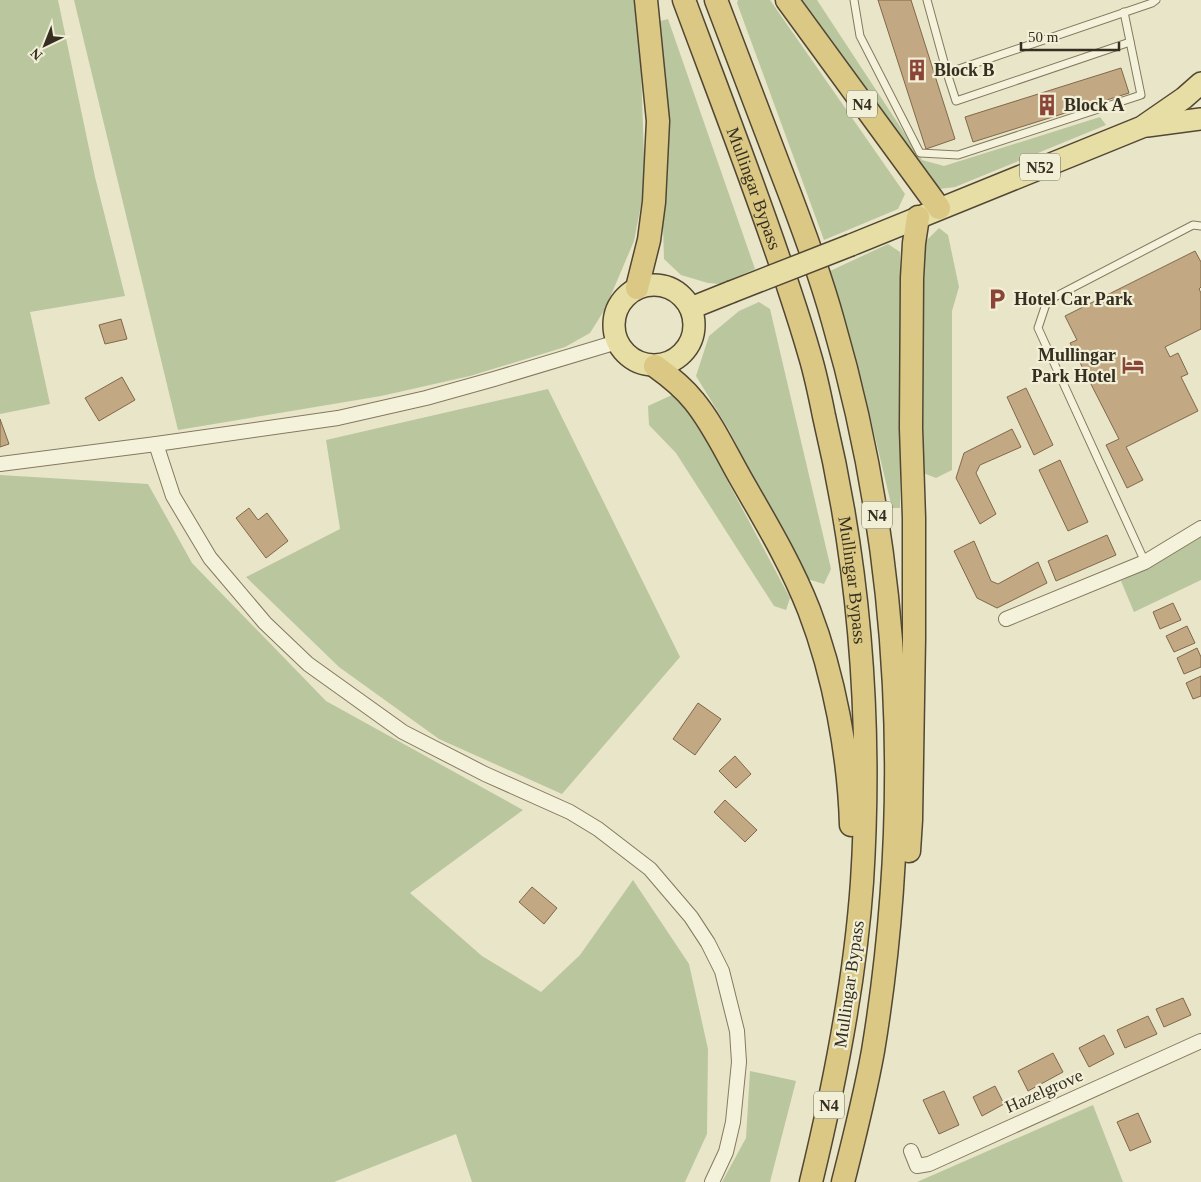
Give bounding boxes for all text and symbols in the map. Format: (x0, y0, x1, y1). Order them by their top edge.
north arrow (20, 20, 70, 70)
scale bar (1021, 20, 1118, 52)
text: 50 m (1028, 29, 1059, 45)
text: N (28, 45, 45, 63)
building icon: Block B (904, 57, 930, 83)
place label: Block B (934, 60, 995, 80)
road number: N4 (847, 90, 877, 118)
building icon: Block A (1034, 92, 1060, 118)
place label: Block A (1064, 95, 1125, 115)
street label: Mullingar Bypass (723, 125, 785, 252)
road number: N52 (1020, 154, 1060, 180)
parking icon: Hotel Car Park (984, 286, 1010, 312)
place label: Hotel Car Park (1014, 289, 1133, 309)
place label: Mullingar Park Hotel (1032, 345, 1116, 386)
hotel icon: Mullingar Park Hotel (1120, 352, 1146, 378)
road number: N4 (862, 502, 892, 528)
street label: Mullingar Bypass (834, 515, 870, 645)
street label: Mullingar Bypass (830, 919, 868, 1049)
street label: Hazelgrove (1002, 1065, 1086, 1117)
road number: N4 (814, 1092, 844, 1118)

